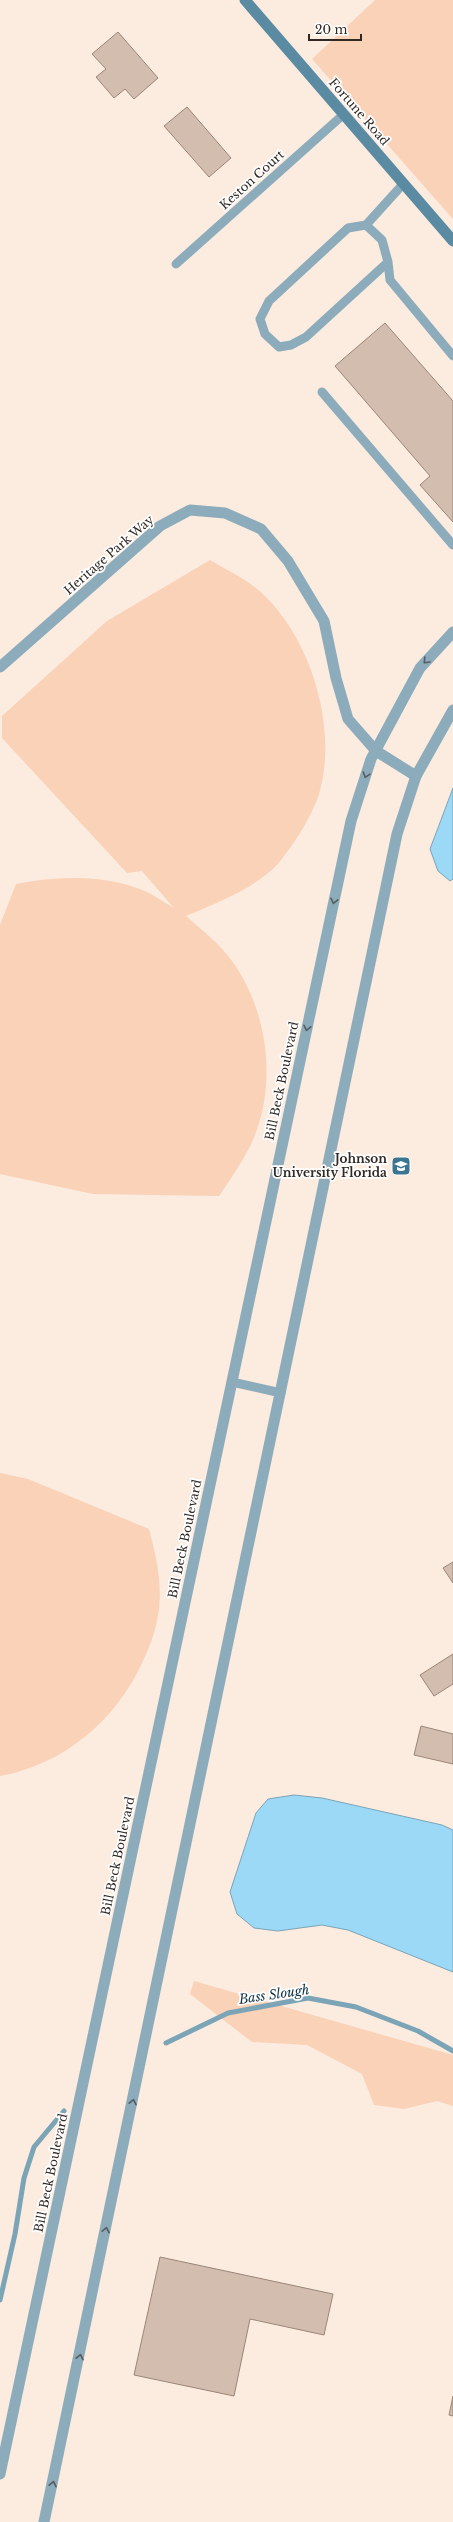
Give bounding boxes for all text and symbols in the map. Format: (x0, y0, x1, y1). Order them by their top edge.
scale bar (309, 16, 361, 42)
text: 20 m (315, 22, 347, 37)
street label: Fortune Road (326, 75, 393, 148)
street label: Keston Court (216, 147, 287, 212)
street label: Heritage Park Way (61, 511, 157, 598)
one-way arrow (424, 656, 431, 664)
one-way arrow (362, 772, 371, 779)
one-way arrow (330, 898, 338, 904)
street label: Bill Beck Boulevard (262, 1020, 301, 1142)
one-way arrow (303, 1025, 311, 1031)
place label: Johnson University Florida (273, 1151, 387, 1180)
school or university icon: Johnson University Florida (390, 1155, 412, 1177)
street label: Bill Beck Boulevard (165, 1478, 204, 1600)
street label: Bill Beck Boulevard (98, 1795, 137, 1917)
water label: Bass Slough (237, 1981, 310, 2008)
one-way arrow (128, 2099, 136, 2105)
street label: Bill Beck Boulevard (31, 2112, 70, 2234)
one-way arrow (102, 2226, 110, 2233)
one-way arrow (75, 2354, 83, 2360)
one-way arrow (48, 2481, 57, 2487)

